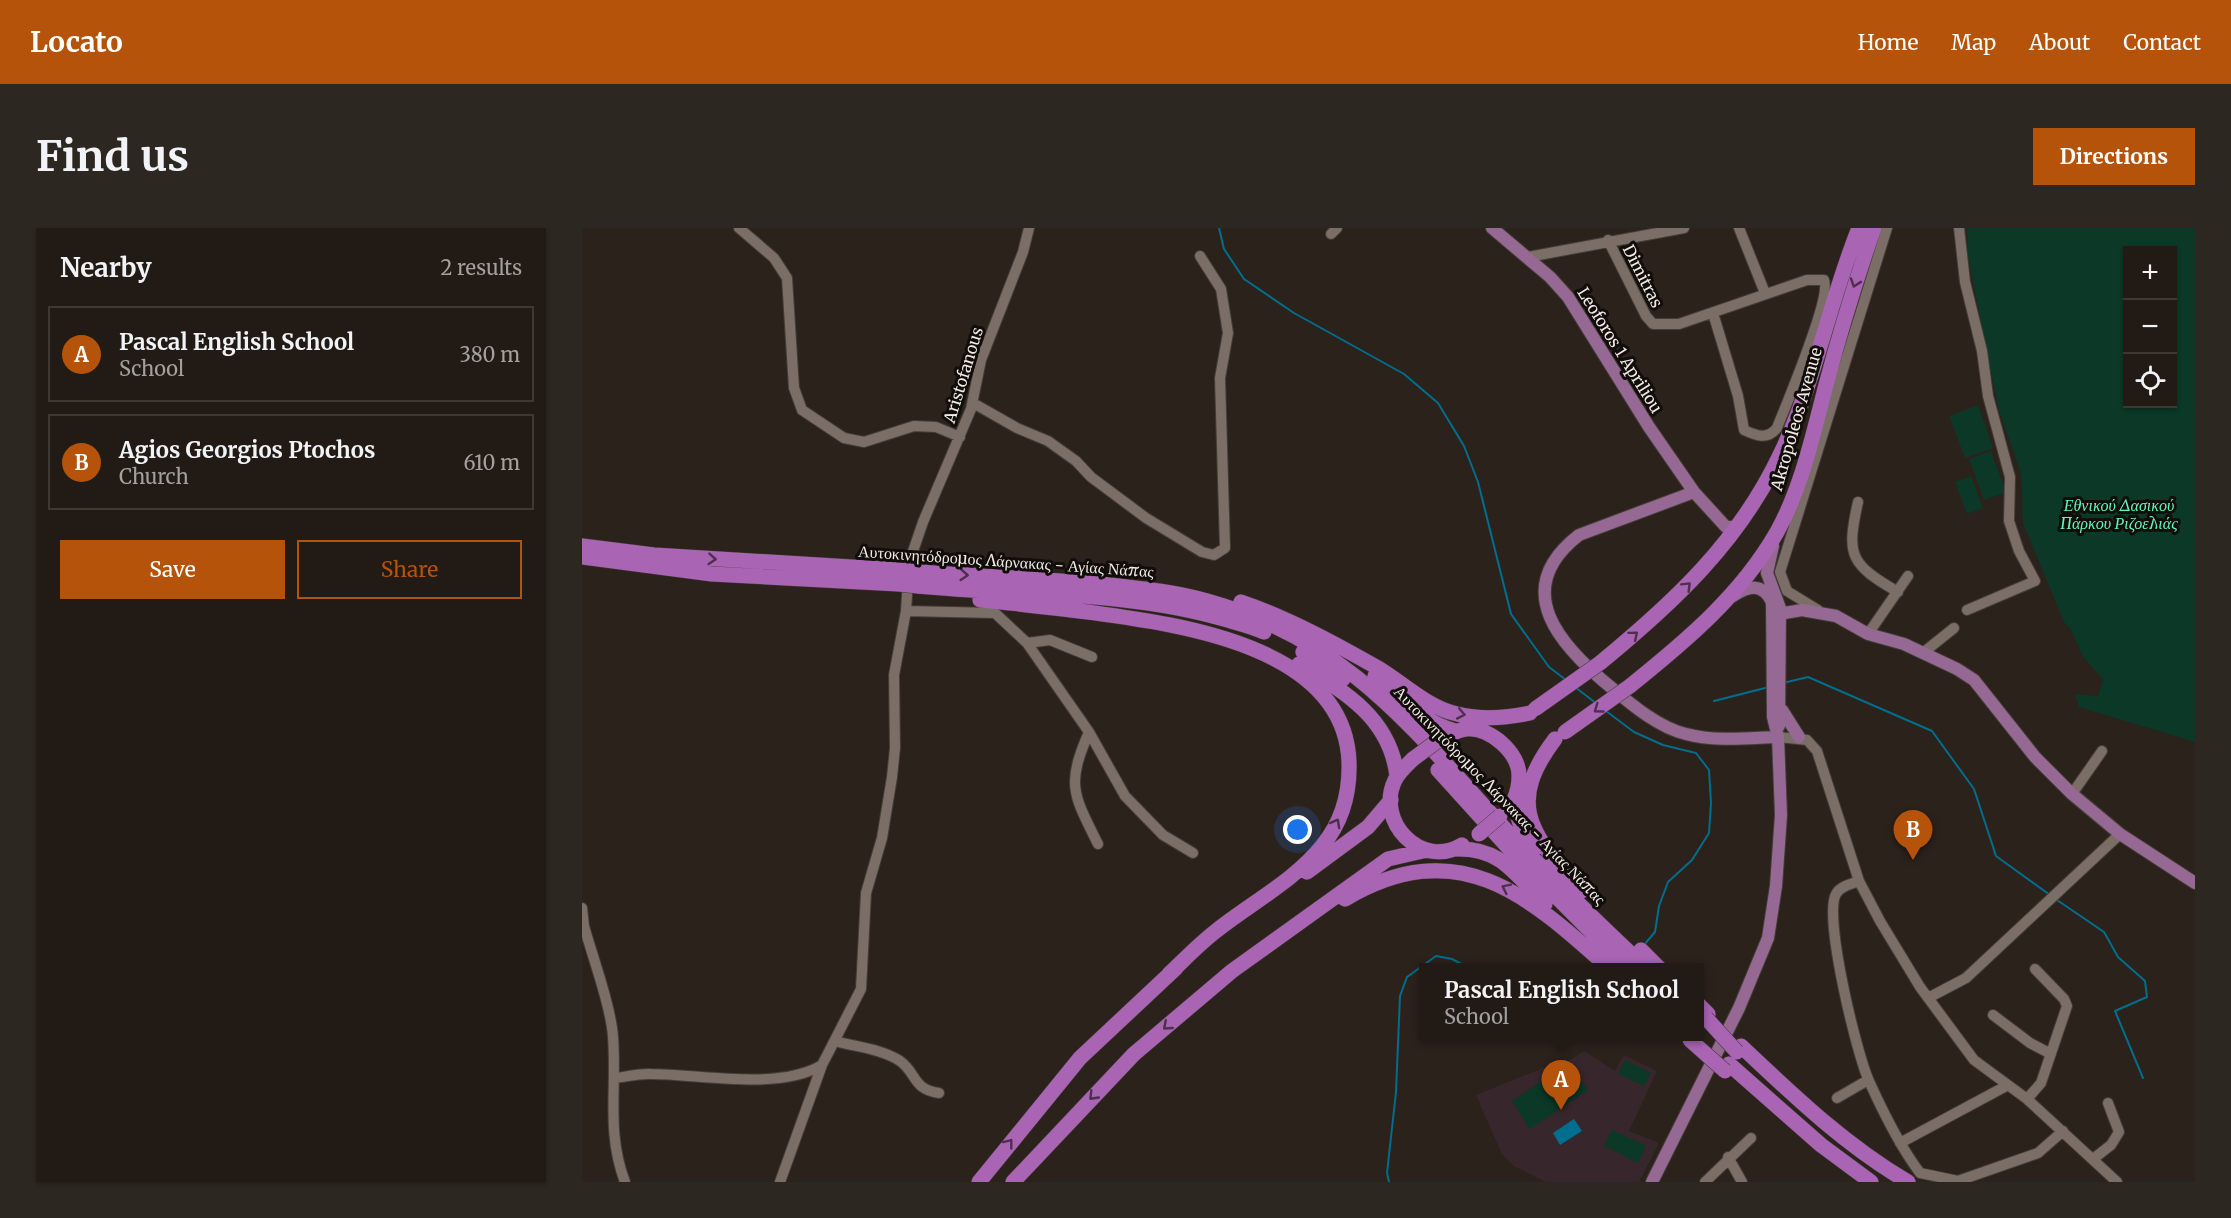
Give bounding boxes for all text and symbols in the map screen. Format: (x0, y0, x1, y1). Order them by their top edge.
text: Locato (30, 24, 123, 60)
text: Home (1858, 29, 1918, 56)
text: Map (1951, 29, 1996, 56)
text: About (2029, 29, 2090, 56)
text: Contact (2123, 29, 2201, 56)
button: Directions (2033, 128, 2195, 185)
text: Find us (36, 130, 189, 182)
street label: Dimitras (1619, 241, 1667, 311)
map controls (2123, 246, 2177, 408)
button: + (2123, 246, 2177, 300)
text: Nearby (60, 251, 152, 284)
text: 2 results (440, 255, 522, 280)
one-way arrow (1850, 277, 1862, 288)
street label: Leoforos 1 Apriliou (1573, 283, 1667, 417)
button: − (2123, 300, 2177, 354)
street label: Aristofanous (939, 325, 987, 426)
text: Pascal English School (119, 328, 354, 356)
text: A (74, 342, 89, 367)
text: 380 m (459, 342, 520, 367)
street label: Akropoleos Avenue (1766, 345, 1826, 494)
button: locate (2123, 354, 2177, 408)
text: School (119, 356, 184, 381)
text: Agios Georgios Ptochos (119, 436, 375, 464)
text: B (75, 450, 88, 475)
text: 610 m (464, 450, 520, 475)
text: Church (119, 464, 189, 489)
park label: Εθνικού Δασικού Πάρκου Ριζοελιάς (2060, 495, 2178, 533)
button: Save (60, 540, 285, 599)
button: Share (297, 540, 522, 599)
street label: Αυτοκινητόδρομος Λάρνακας - Αγίας Νάπας (858, 541, 1155, 581)
one-way arrow (708, 552, 717, 565)
one-way arrow (959, 568, 968, 581)
one-way arrow (1680, 583, 1691, 594)
one-way arrow (1627, 631, 1638, 642)
street label: Αυτοκινητόδρομος Λάρνακας - Αγίας Νάπας (1390, 681, 1611, 909)
one-way arrow (1593, 702, 1604, 713)
one-way arrow (1455, 707, 1465, 720)
pin: B (1894, 810, 1932, 860)
your location (1283, 815, 1312, 844)
one-way arrow (1329, 819, 1341, 830)
one-way arrow (1501, 883, 1512, 895)
popup (1419, 963, 1704, 1041)
text: Pascal English School (1444, 976, 1679, 1004)
text: School (1444, 1004, 1509, 1029)
one-way arrow (1163, 1019, 1174, 1030)
pin: A (1542, 1060, 1580, 1110)
one-way arrow (1089, 1089, 1100, 1099)
one-way arrow (1001, 1139, 1012, 1150)

